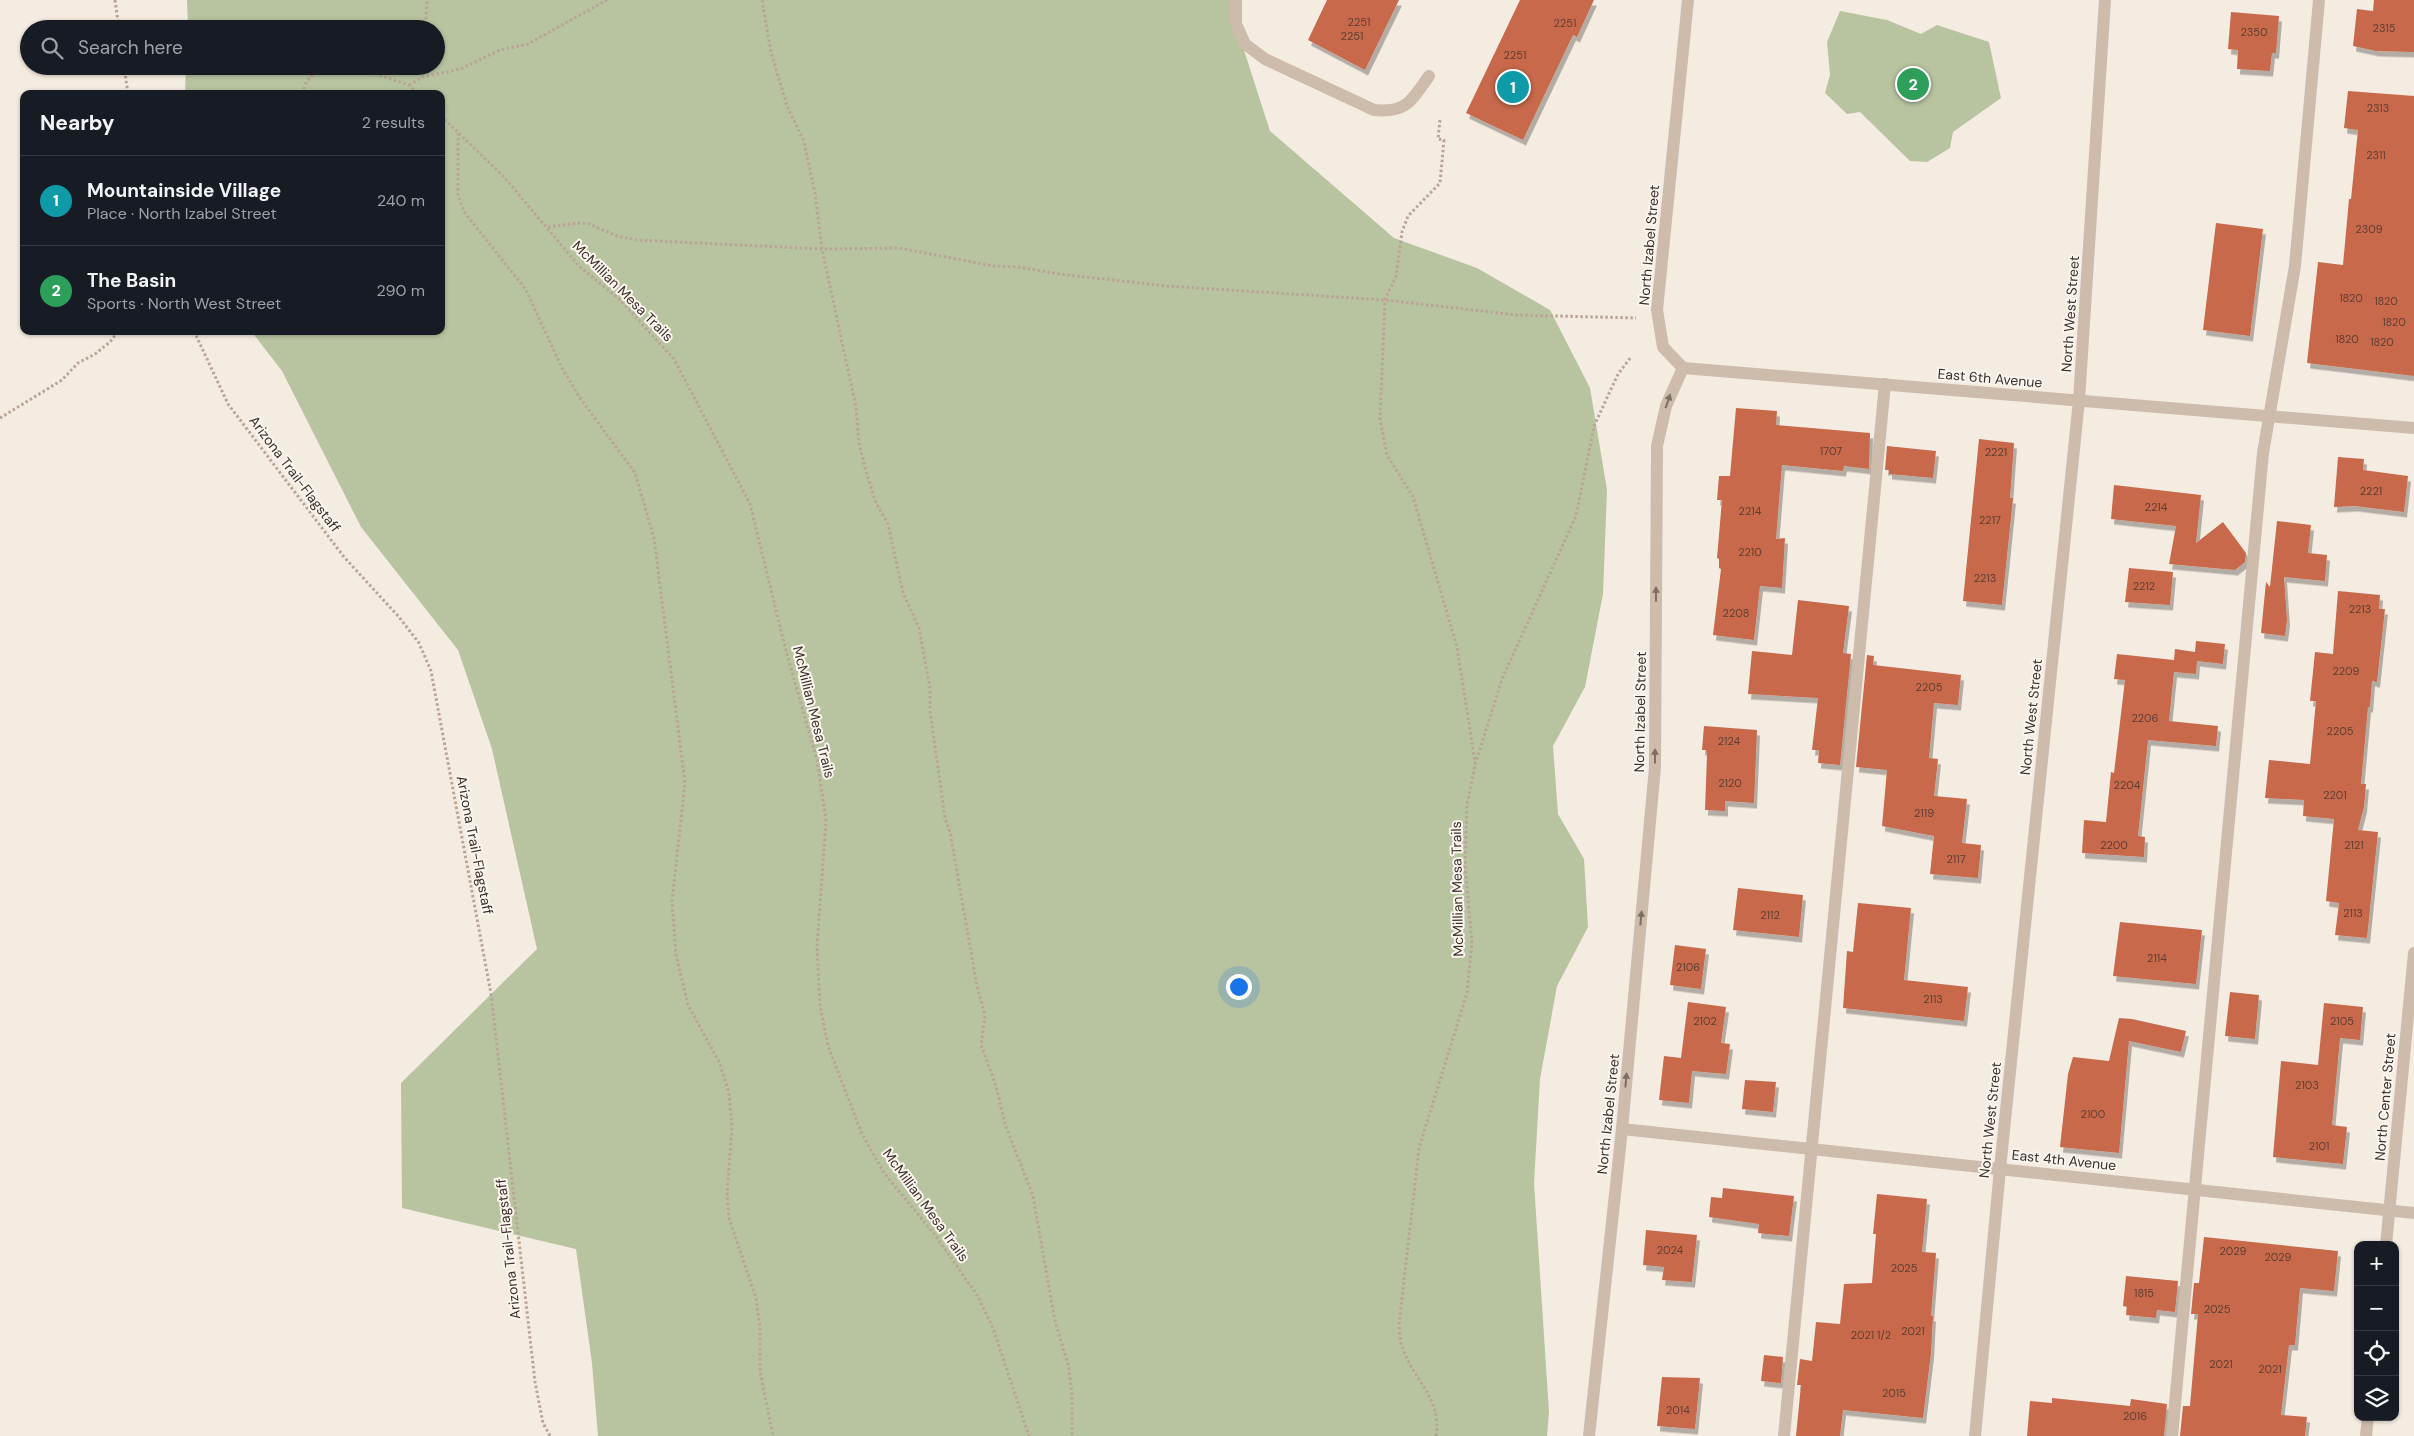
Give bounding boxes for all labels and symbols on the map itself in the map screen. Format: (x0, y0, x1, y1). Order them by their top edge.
house number: 2251 (1348, 15, 1370, 29)
house number: 2251 (1554, 16, 1576, 30)
house number: 2315 (2373, 21, 2396, 35)
house number: 2350 (2240, 25, 2268, 39)
house number: 2251 (1341, 29, 1363, 43)
house number: 2251 (1504, 48, 1526, 62)
pin: 2 (1897, 65, 1929, 103)
pin: 1 (1497, 68, 1529, 106)
house number: 2313 (2367, 101, 2389, 115)
house number: 2311 (2366, 148, 2386, 162)
street label: North Izabel Street (1635, 184, 1663, 306)
house number: 2309 (2355, 222, 2383, 236)
street label: McMillian Mesa Trails (569, 237, 677, 345)
street label: North West Street (2057, 255, 2083, 373)
house number: 1820 (2339, 291, 2363, 305)
house number: 1820 (2374, 294, 2398, 308)
house number: 1820 (2382, 315, 2406, 329)
house number: 1820 (2335, 332, 2359, 346)
house number: 1820 (2370, 335, 2394, 349)
street label: East 6th Avenue (1937, 364, 2043, 392)
one-way arrow (1665, 394, 1672, 409)
street label: Arizona Trail-Flagstaff (245, 412, 345, 536)
house number: 1707 (1820, 444, 1842, 458)
house number: 2221 (1985, 445, 2007, 459)
house number: 2221 (2360, 484, 2382, 498)
house number: 2214 (2145, 500, 2168, 514)
house number: 2214 (1739, 504, 1762, 518)
house number: 2217 (1979, 513, 2001, 527)
house number: 2210 (1738, 545, 1762, 559)
house number: 2213 (1974, 571, 1996, 585)
house number: 2212 (2133, 579, 2155, 593)
one-way arrow (1652, 586, 1660, 602)
house number: 2213 (2349, 602, 2371, 616)
house number: 2208 (1723, 606, 1749, 620)
street label: McMillian Mesa Trails (789, 644, 839, 780)
street label: North Izabel Street (1630, 651, 1650, 773)
street label: North West Street (2016, 658, 2046, 776)
house number: 2209 (2333, 664, 2360, 678)
house number: 2205 (1916, 680, 1943, 694)
house number: 2206 (2132, 711, 2159, 725)
house number: 2205 (2327, 724, 2354, 738)
house number: 2124 (1718, 734, 1741, 748)
one-way arrow (1651, 748, 1659, 764)
street label: Arizona Trail-Flagstaff (453, 774, 497, 916)
house number: 2120 (1718, 776, 1742, 790)
house number: 2204 (2114, 778, 2141, 792)
house number: 2201 (2323, 788, 2347, 802)
house number: 2119 (1914, 806, 1934, 820)
street label: McMillian Mesa Trails (1447, 821, 1467, 957)
house number: 2200 (2100, 838, 2128, 852)
house number: 2121 (2344, 838, 2364, 852)
house number: 2117 (1946, 852, 1966, 866)
house number: 2113 (2343, 906, 2363, 920)
house number: 2112 (1760, 908, 1780, 922)
one-way arrow (1637, 910, 1645, 926)
house number: 2114 (2147, 951, 2167, 965)
house number: 2106 (1676, 960, 1700, 974)
your location (1226, 974, 1252, 1000)
house number: 2113 (1923, 992, 1943, 1006)
house number: 2102 (1693, 1014, 1717, 1028)
house number: 2105 (2330, 1014, 2354, 1028)
street label: North Center Street (2370, 1032, 2400, 1162)
street label: North Izabel Street (1593, 1053, 1623, 1175)
street label: North West Street (1975, 1061, 2005, 1179)
one-way arrow (1622, 1072, 1630, 1088)
house number: 2103 (2295, 1078, 2319, 1092)
house number: 2100 (2081, 1107, 2105, 1121)
house number: 2101 (2309, 1139, 2329, 1153)
street label: McMillian Mesa Trails (879, 1145, 973, 1265)
street label: East 4th Avenue (2011, 1146, 2117, 1174)
street label: Arizona Trail-Flagstaff (492, 1178, 524, 1320)
house number: 2024 (1657, 1243, 1684, 1257)
house number: 2029 (2220, 1244, 2246, 1258)
house number: 2029 (2265, 1250, 2291, 1264)
house number: 2025 (1891, 1261, 1918, 1275)
house number: 1815 (2134, 1286, 2154, 1300)
house number: 2025 (2204, 1302, 2231, 1316)
house number: 2021 (1901, 1324, 1925, 1338)
house number: 2021 1/2 (1851, 1328, 1891, 1342)
house number: 2021 (2209, 1357, 2233, 1371)
house number: 2021 (2258, 1362, 2282, 1376)
house number: 2015 (1882, 1386, 1906, 1400)
house number: 2014 (1666, 1403, 1690, 1417)
house number: 2016 (2123, 1409, 2147, 1423)

